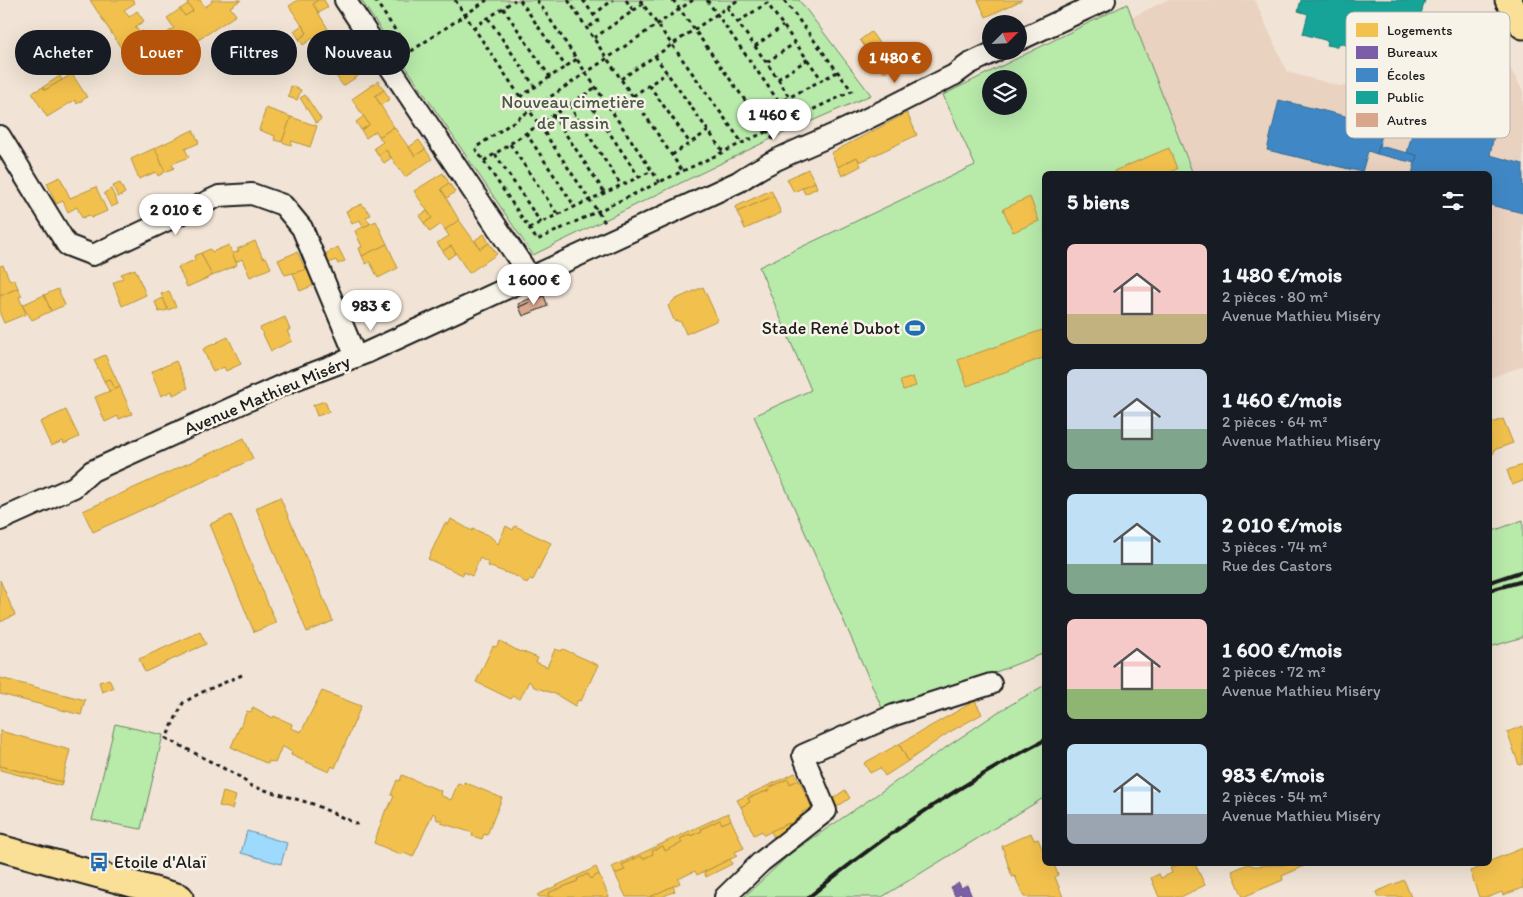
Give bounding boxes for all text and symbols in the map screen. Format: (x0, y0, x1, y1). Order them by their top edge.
legend (1346, 12, 1510, 138)
north arrow (982, 15, 1028, 60)
map controls (982, 15, 1027, 115)
text: Logements (1387, 22, 1453, 39)
chip: Acheter (15, 30, 111, 75)
chip: Louer (121, 30, 201, 75)
chip: Filtres (211, 30, 297, 75)
chip: Nouveau (307, 30, 410, 75)
pin: 1 480 € (849, 42, 941, 84)
text: Bureaux (1387, 44, 1438, 61)
text: 1 480 € (869, 48, 921, 67)
text: Écoles (1387, 67, 1425, 84)
button: layers (982, 70, 1027, 115)
text: Public (1387, 89, 1425, 106)
park label: Nouveau cimetière de Tassin (501, 91, 645, 134)
pin: 1 460 € (728, 98, 820, 141)
text: 1 460 € (748, 105, 800, 124)
text: Autres (1387, 112, 1427, 129)
icon: filters (1439, 187, 1467, 215)
text: 5 biens (1067, 189, 1130, 214)
pin: 2 010 € (130, 194, 222, 236)
text: 2 010 € (150, 200, 202, 219)
text: 1 480 €/mois (1222, 262, 1342, 287)
pin: 1 600 € (488, 264, 580, 306)
icon: home (1107, 264, 1167, 324)
text: 1 600 € (508, 270, 560, 289)
text: 2 pièces · 80 m² (1222, 287, 1328, 306)
pin: 983 € (336, 290, 406, 332)
text: 983 € (352, 296, 390, 315)
text: Avenue Mathieu Miséry (1222, 306, 1380, 325)
place label: Stade René Dubot (762, 317, 900, 339)
sports icon: Stade René Dubot (904, 317, 926, 339)
street label: Avenue Mathieu Miséry (181, 350, 354, 440)
text: 1 460 €/mois (1222, 387, 1342, 412)
icon: home (1107, 389, 1167, 449)
text: 2 pièces · 64 m² (1222, 412, 1327, 431)
text: Avenue Mathieu Miséry (1222, 431, 1380, 450)
text: 2 010 €/mois (1222, 512, 1342, 537)
icon: home (1107, 514, 1167, 574)
text: 3 pièces · 74 m² (1222, 537, 1327, 556)
text: Rue des Castors (1222, 556, 1332, 575)
text: 1 600 €/mois (1222, 637, 1342, 662)
icon: home (1107, 639, 1167, 699)
text: 2 pièces · 72 m² (1222, 662, 1326, 681)
text: Avenue Mathieu Miséry (1222, 681, 1380, 700)
text: 983 €/mois (1222, 762, 1325, 787)
icon: home (1107, 764, 1167, 824)
text: 2 pièces · 54 m² (1222, 787, 1327, 806)
text: Avenue Mathieu Miséry (1222, 806, 1380, 825)
bus stop icon: Etoile d'Alaï (88, 851, 110, 873)
place label: Etoile d'Alaï (114, 851, 206, 873)

